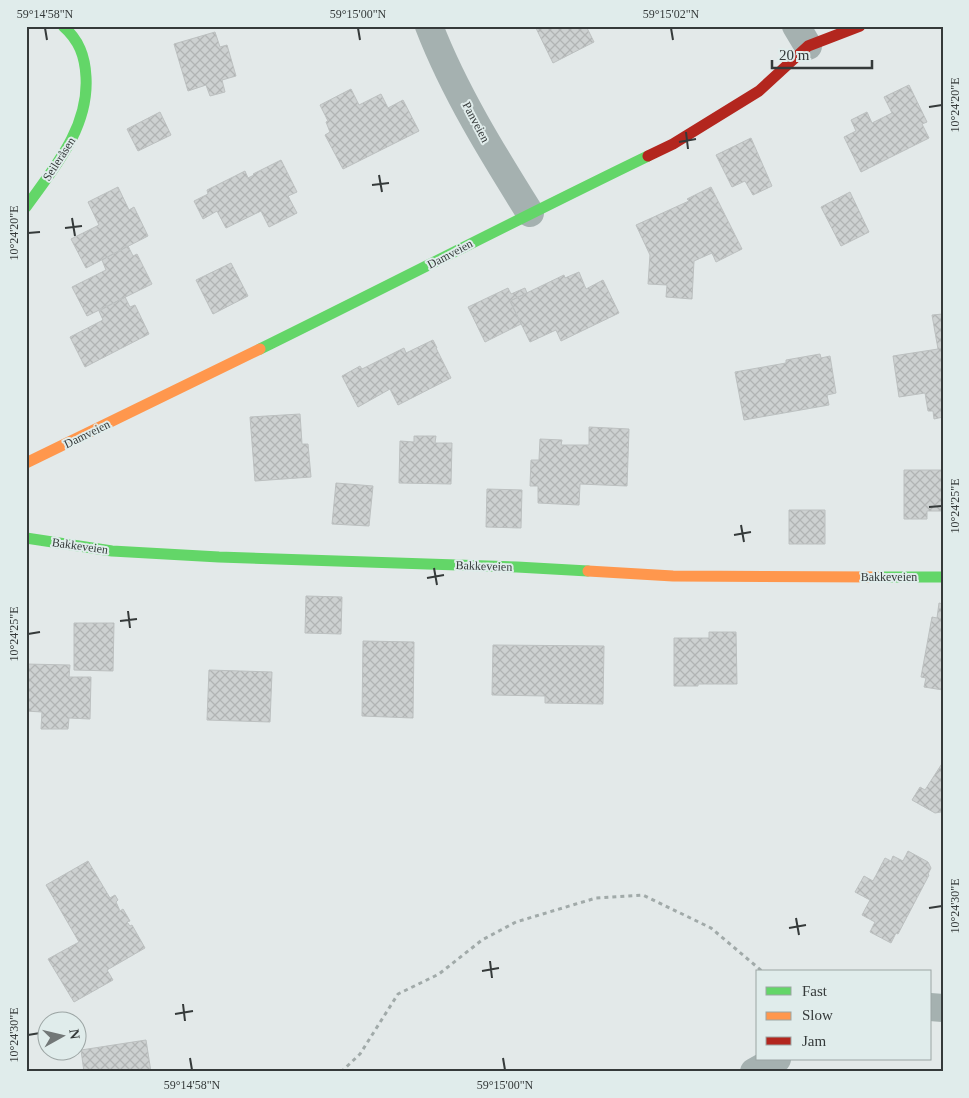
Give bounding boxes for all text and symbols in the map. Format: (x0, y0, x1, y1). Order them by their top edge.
text: 59°14'58"N (17, 7, 74, 21)
text: 59°15'00"N (330, 7, 387, 21)
text: 59°15'02"N (643, 7, 700, 21)
scale bar (772, 38, 872, 70)
text: 20 m (779, 47, 810, 63)
text: 10°24'20"E (948, 77, 962, 133)
street label: Panveien (459, 99, 493, 145)
street label: Seileråsen (40, 135, 78, 183)
text: 10°24'20"E (7, 205, 21, 261)
street label: Damveien (425, 236, 475, 272)
street label: Damveien (62, 417, 112, 451)
text: 10°24'25"E (948, 478, 962, 534)
street label: Bakkeveien (51, 535, 109, 557)
street label: Bakkeveien (455, 558, 513, 574)
street label: Bakkeveien (861, 570, 917, 584)
text: 10°24'25"E (7, 606, 21, 662)
text: 10°24'30"E (948, 878, 962, 934)
legend (756, 970, 932, 1060)
text: Fast (802, 983, 828, 999)
text: 10°24'30"E (7, 1007, 21, 1063)
text: Slow (802, 1007, 833, 1023)
north arrow (38, 1010, 88, 1060)
text: N (66, 1028, 83, 1040)
text: Jam (802, 1033, 826, 1049)
text: 59°14'58"N (164, 1078, 221, 1092)
text: 59°15'00"N (477, 1078, 534, 1092)

